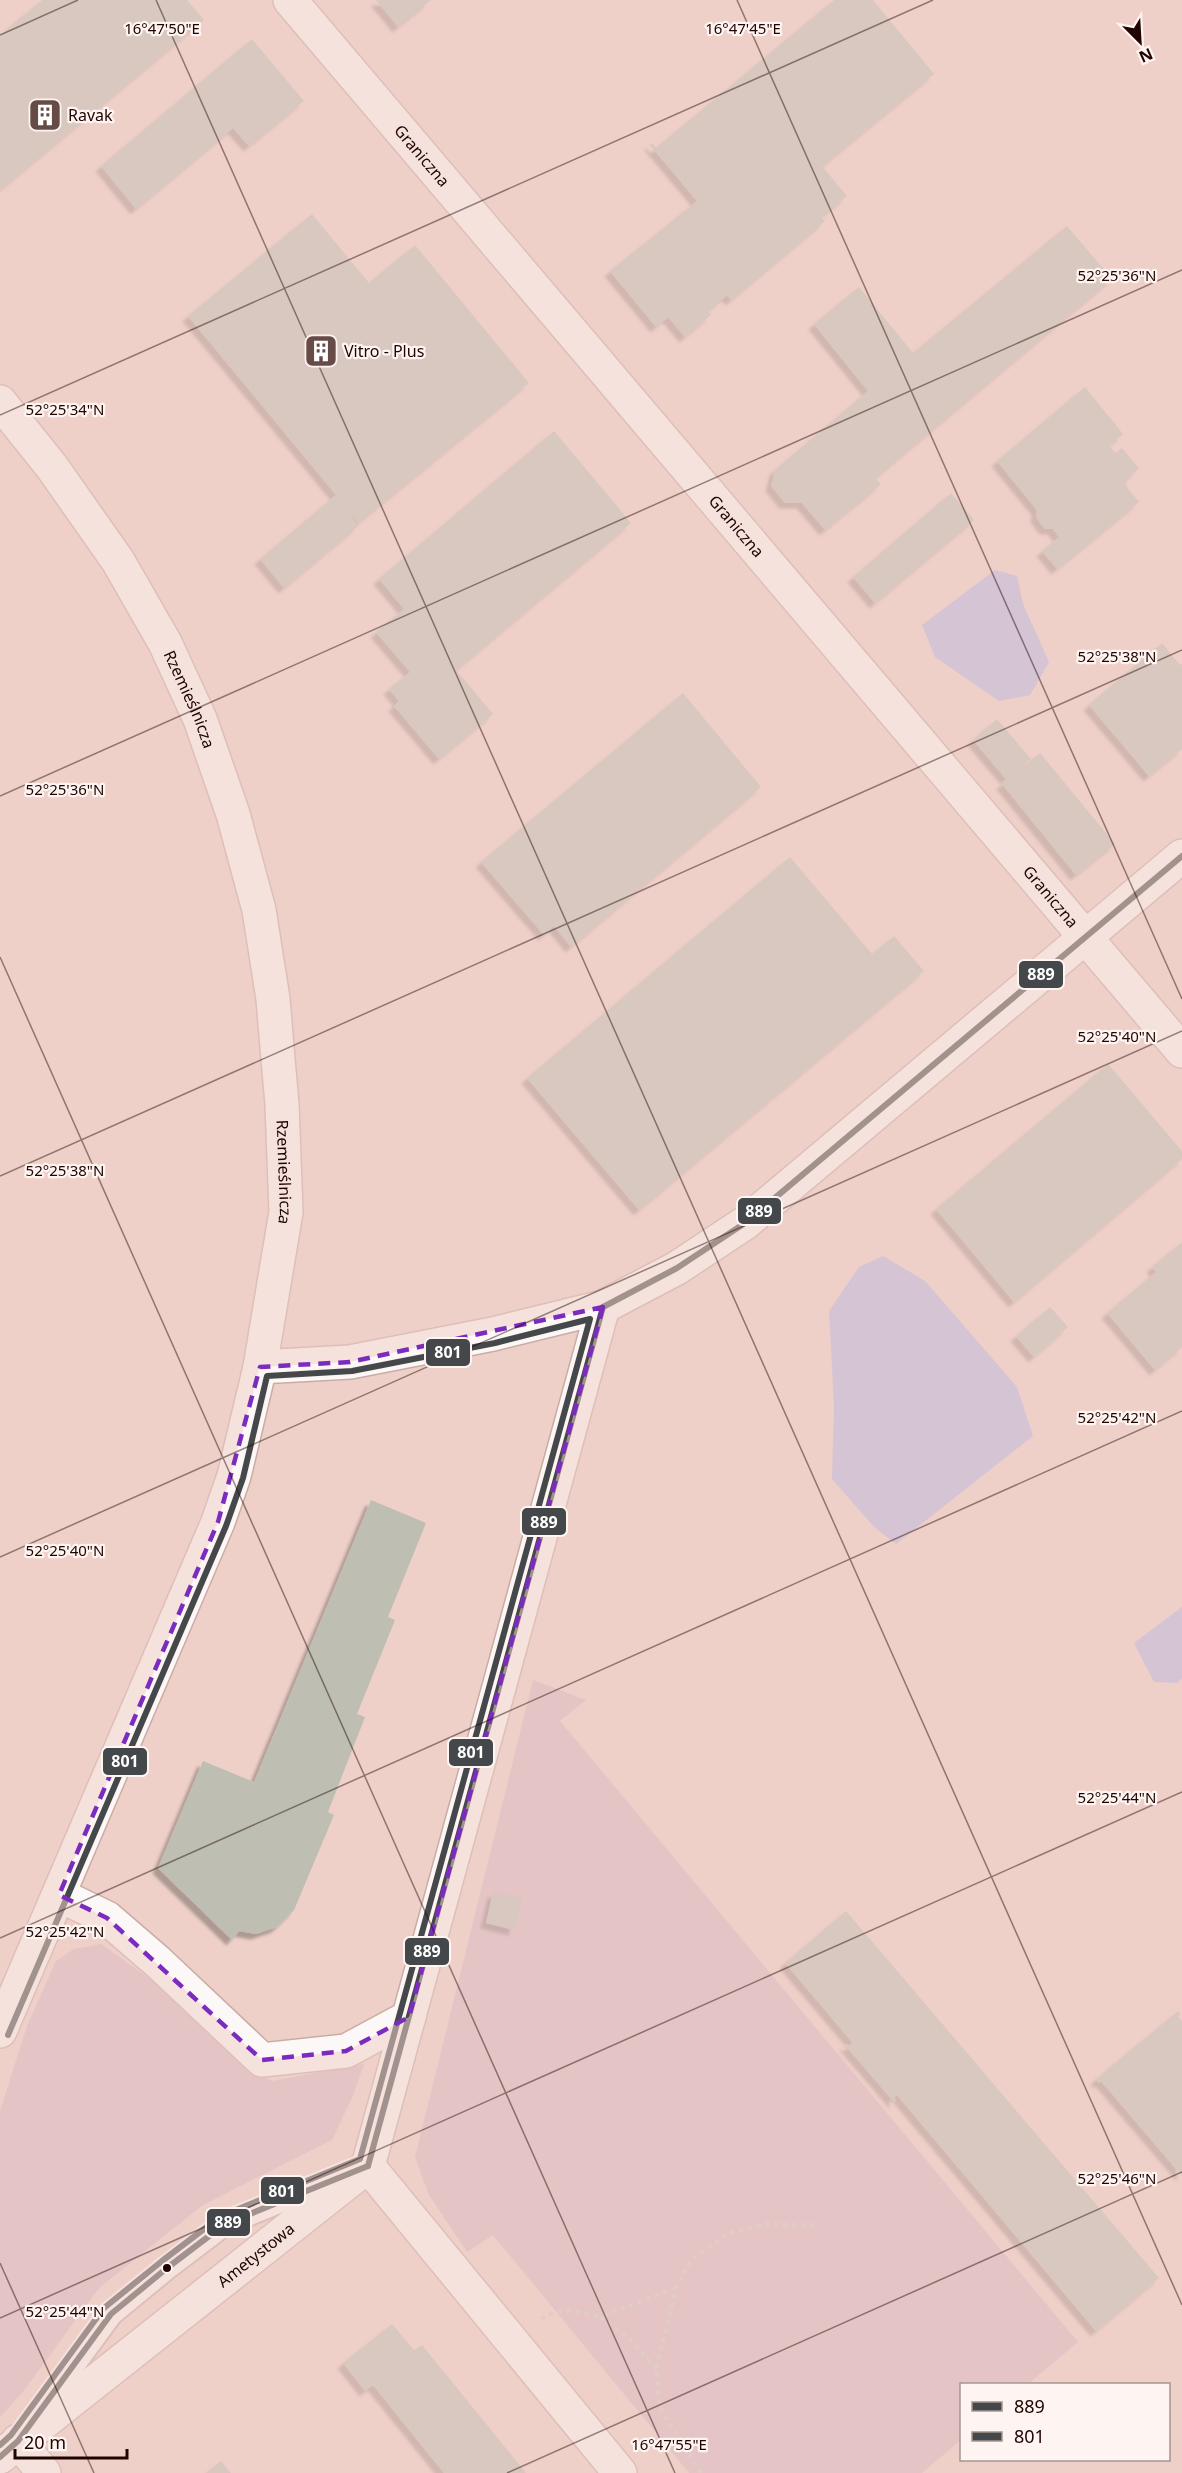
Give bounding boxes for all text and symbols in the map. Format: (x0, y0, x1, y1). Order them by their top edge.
north arrow (1110, 12, 1170, 72)
text: 16°47'50"E (124, 18, 200, 38)
text: 16°47'45"E (705, 18, 781, 38)
text: N (1136, 43, 1157, 68)
building icon: Ravak (27, 97, 63, 133)
place label: Ravak (68, 104, 113, 126)
street label: Graniczna (389, 120, 455, 191)
text: 52°25'36"N (1078, 265, 1156, 285)
building icon: Vitro - Plus (303, 333, 339, 369)
place label: Vitro - Plus (344, 340, 424, 362)
text: 52°25'34"N (26, 399, 104, 419)
street label: Graniczna (704, 490, 769, 562)
text: 52°25'38"N (1078, 646, 1156, 666)
street label: Rzemieślnicza (159, 647, 220, 751)
text: 52°25'36"N (26, 779, 104, 799)
street label: Graniczna (1018, 861, 1084, 932)
line badge: 889 (1018, 960, 1064, 989)
text: 889 (1027, 963, 1055, 985)
text: 52°25'40"N (1078, 1026, 1156, 1046)
street label: Rzemieślnicza (272, 1119, 297, 1226)
text: 52°25'38"N (26, 1160, 104, 1180)
line badge: 889 (737, 1197, 782, 1225)
text: 889 (745, 1200, 773, 1222)
line badge: 801 (425, 1338, 471, 1367)
text: 801 (434, 1341, 462, 1363)
text: 52°25'42"N (1078, 1407, 1156, 1427)
line badge: 889 (521, 1507, 567, 1536)
text: 889 (530, 1511, 558, 1533)
text: 52°25'40"N (26, 1540, 104, 1560)
line badge: 801 (448, 1738, 494, 1767)
text: 801 (457, 1741, 485, 1763)
line badge: 801 (102, 1747, 148, 1776)
text: 801 (111, 1750, 139, 1772)
text: 52°25'44"N (1078, 1787, 1156, 1807)
text: 52°25'42"N (26, 1921, 104, 1941)
line badge: 889 (404, 1937, 450, 1966)
text: 889 (413, 1940, 441, 1962)
text: 52°25'46"N (1078, 2168, 1156, 2188)
line badge: 801 (260, 2176, 305, 2205)
text: 801 (268, 2180, 296, 2202)
line badge: 889 (206, 2208, 251, 2237)
text: 889 (214, 2211, 242, 2233)
street label: Ametystowa (213, 2217, 299, 2292)
unlabelled marker (161, 2262, 173, 2274)
text: 52°25'44"N (26, 2301, 104, 2321)
legend (960, 2383, 1170, 2461)
text: 889 (1014, 2394, 1045, 2418)
scale bar (15, 2422, 128, 2460)
text: 801 (1014, 2424, 1045, 2448)
text: 20 m (24, 2430, 66, 2454)
text: 16°47'55"E (631, 2434, 707, 2454)

